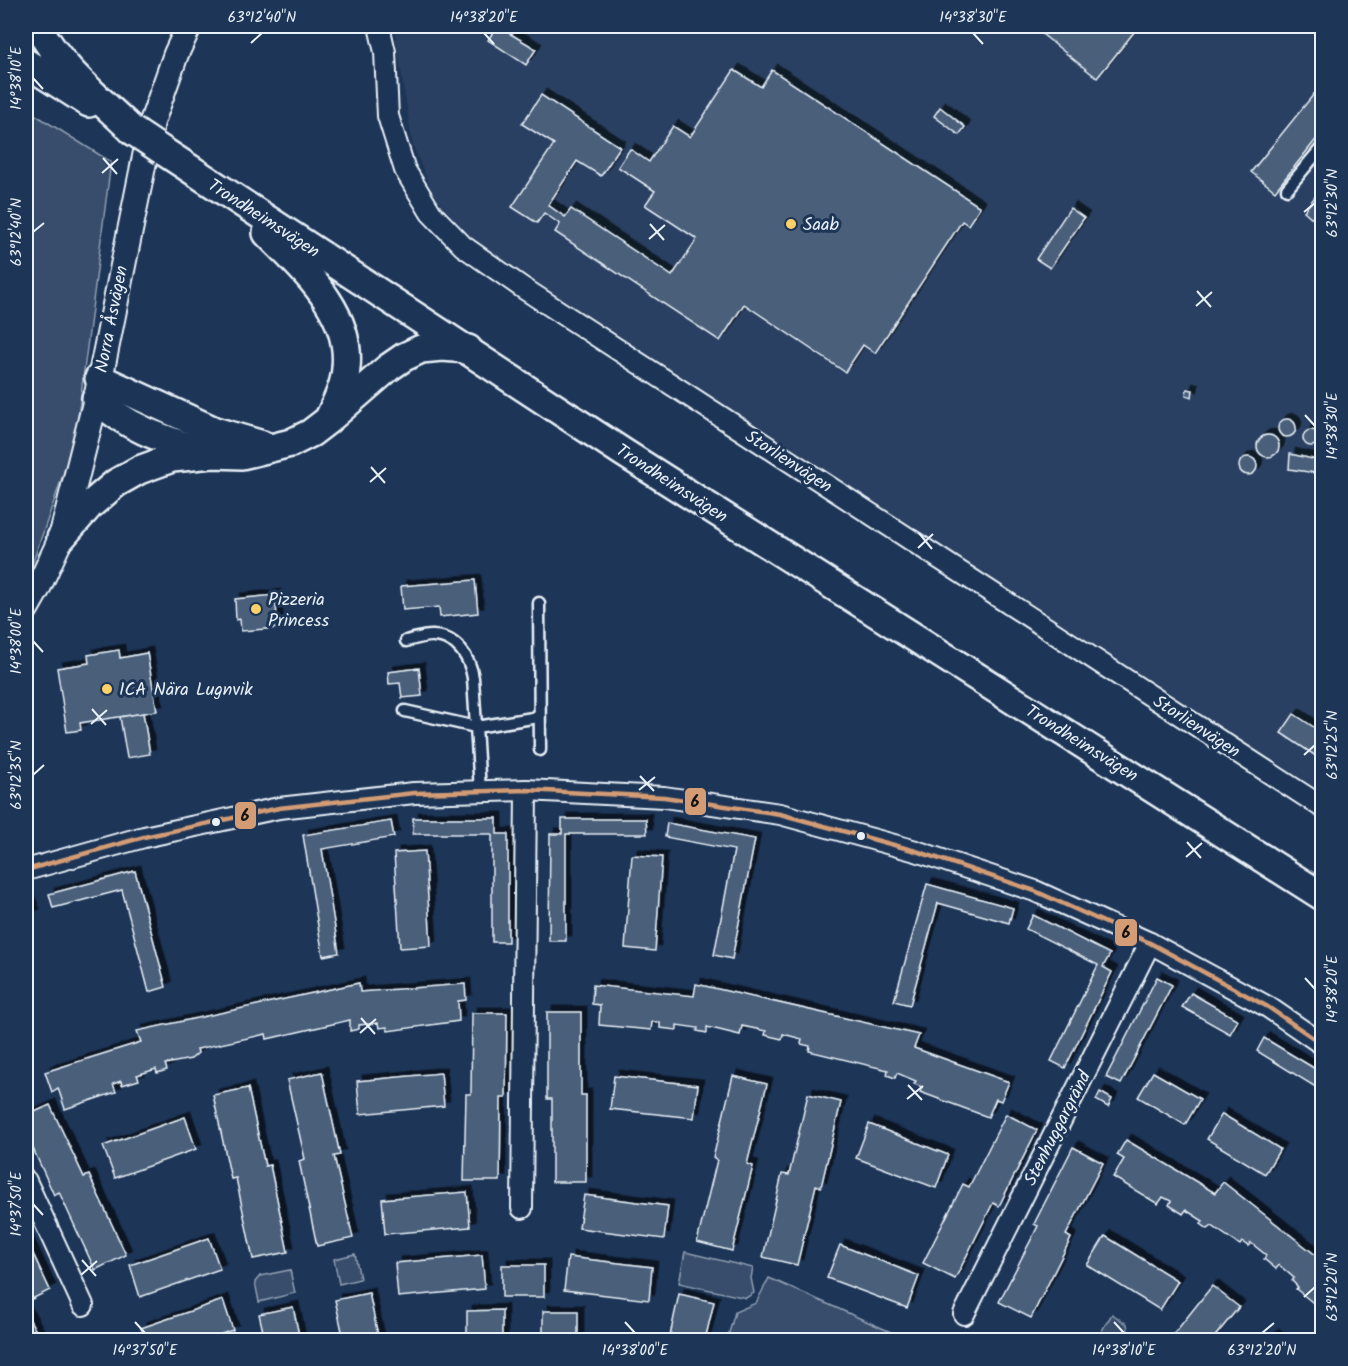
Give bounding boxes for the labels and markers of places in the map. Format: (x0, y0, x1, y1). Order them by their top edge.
place label: Saab (803, 211, 839, 240)
marker: Saab (784, 217, 798, 231)
place label: Pizzeria Princess (268, 586, 329, 636)
marker: Pizzeria Princess (249, 602, 263, 616)
place label: ICA Nära Lugnvik (119, 676, 253, 705)
marker: ICA Nära Lugnvik (100, 682, 114, 696)
unlabelled marker (210, 816, 222, 828)
unlabelled marker (855, 830, 867, 842)

